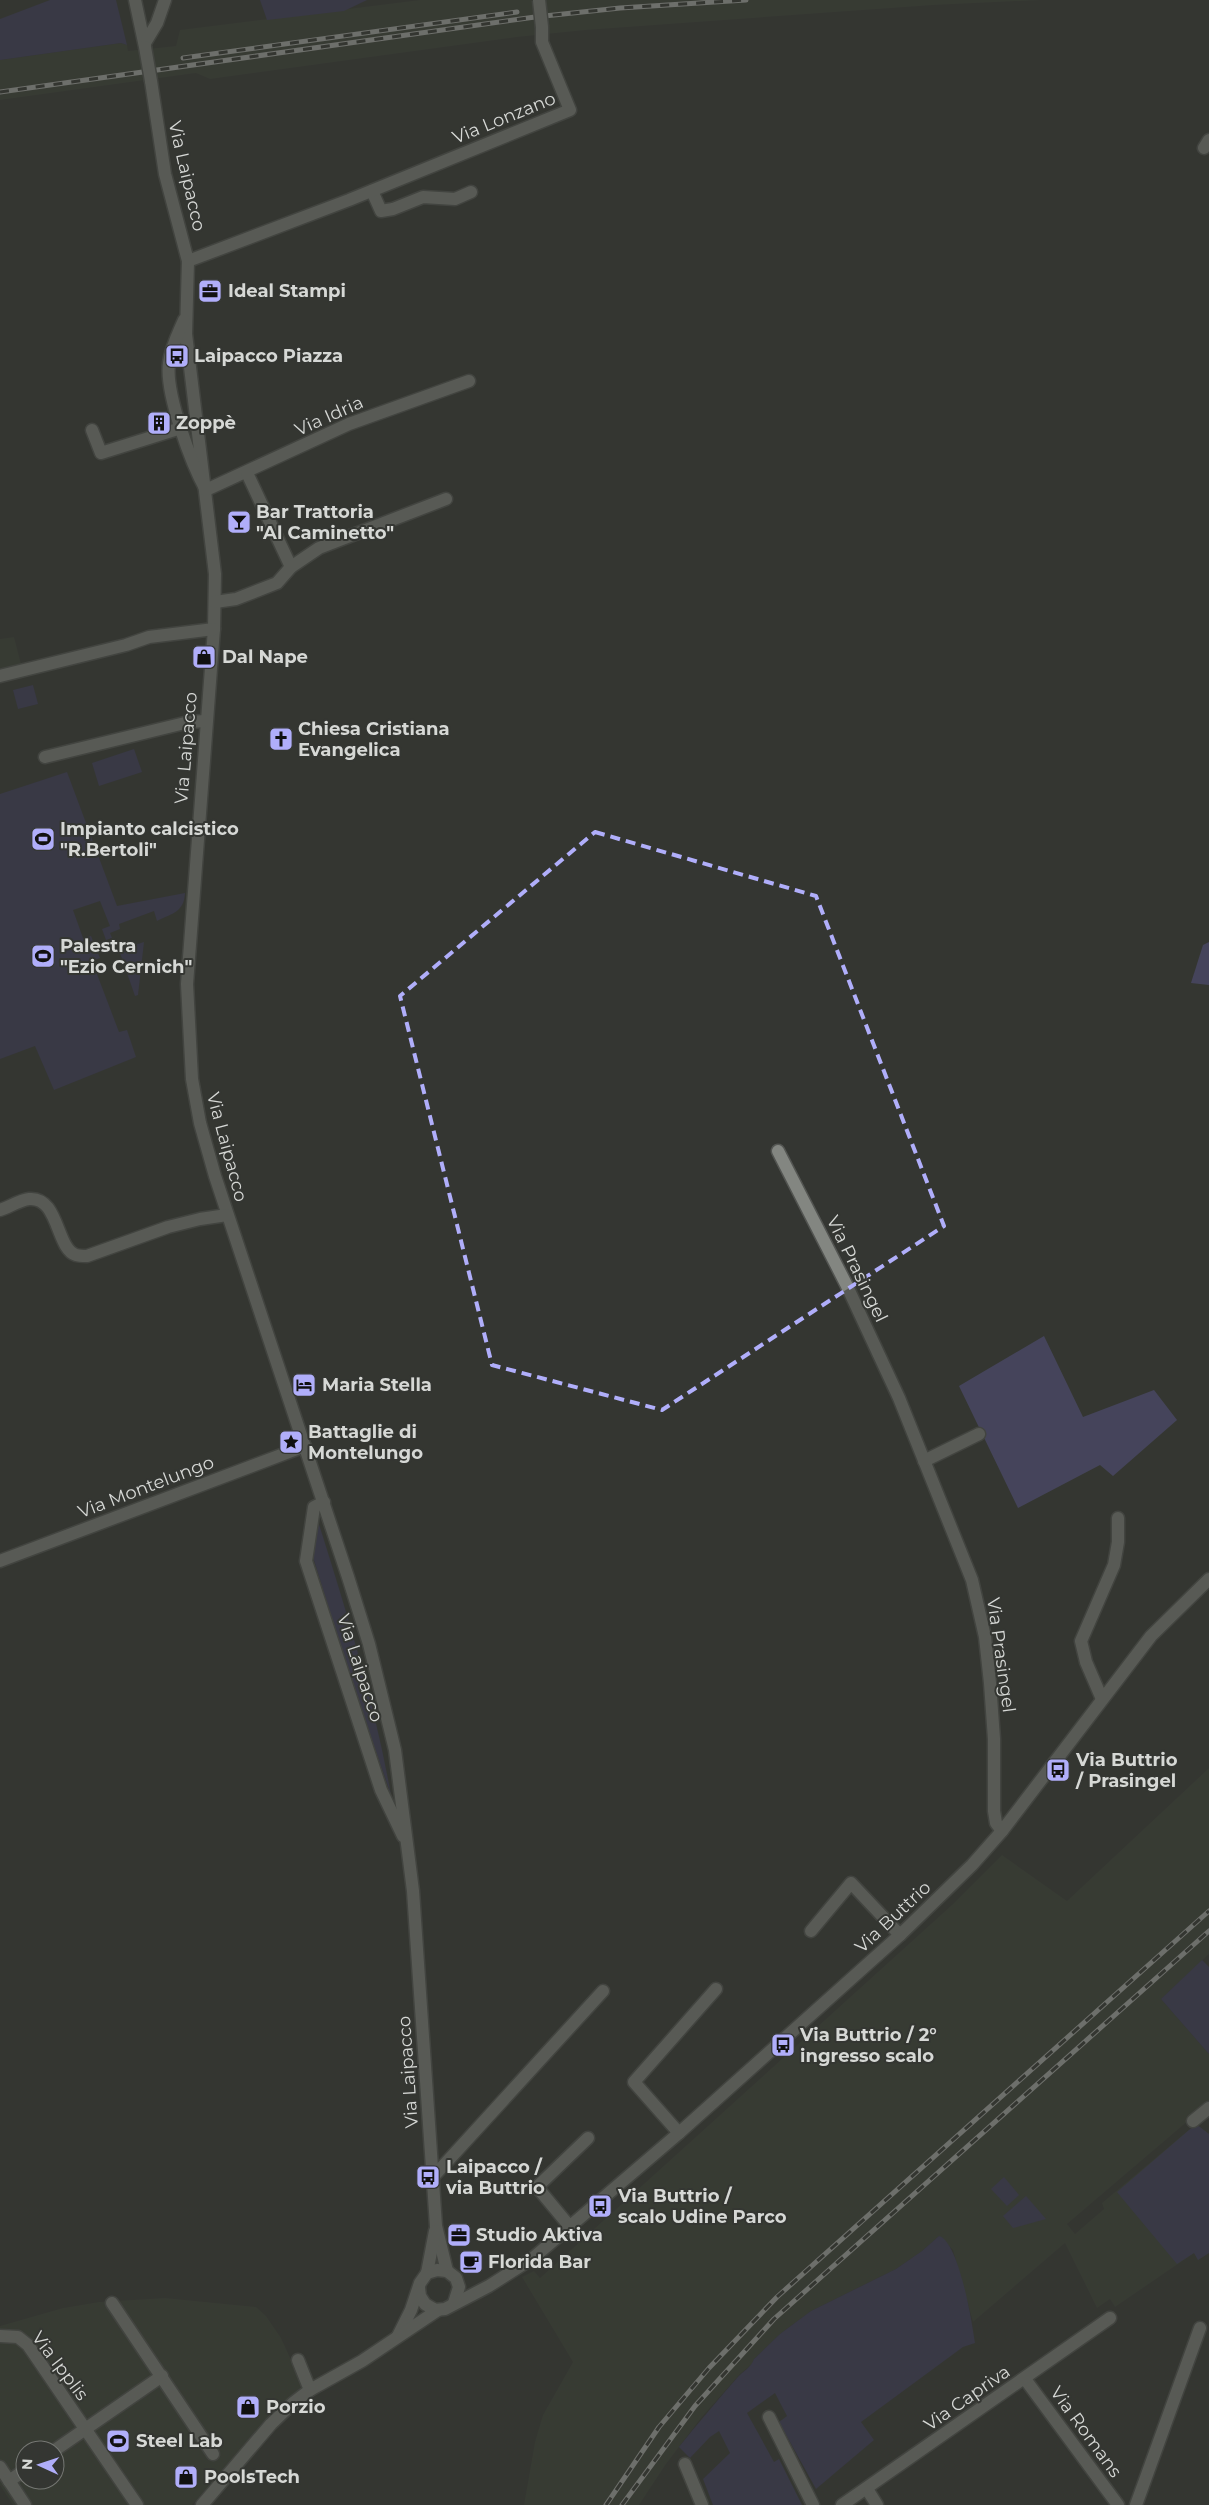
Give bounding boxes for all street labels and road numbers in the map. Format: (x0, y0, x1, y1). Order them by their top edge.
street label: Via Lonzano (449, 87, 559, 149)
street label: Via Laipacco (164, 119, 210, 233)
street label: Via Idria (291, 391, 367, 441)
street label: Via Laipacco (170, 691, 202, 805)
street label: Via Laipacco (202, 1090, 252, 1204)
street label: Via Prasingel (822, 1212, 892, 1326)
street label: Via Montelungo (75, 1451, 217, 1523)
street label: Via Prasingel (982, 1596, 1020, 1714)
street label: Via Laipacco (332, 1611, 388, 1725)
street label: Via Buttrio (851, 1876, 935, 1958)
street label: Via Laipacco (393, 2015, 423, 2129)
street label: Via Ipplis (27, 2327, 93, 2405)
street label: Via Capriva (920, 2360, 1014, 2436)
street label: Via Romans (1046, 2382, 1127, 2482)

